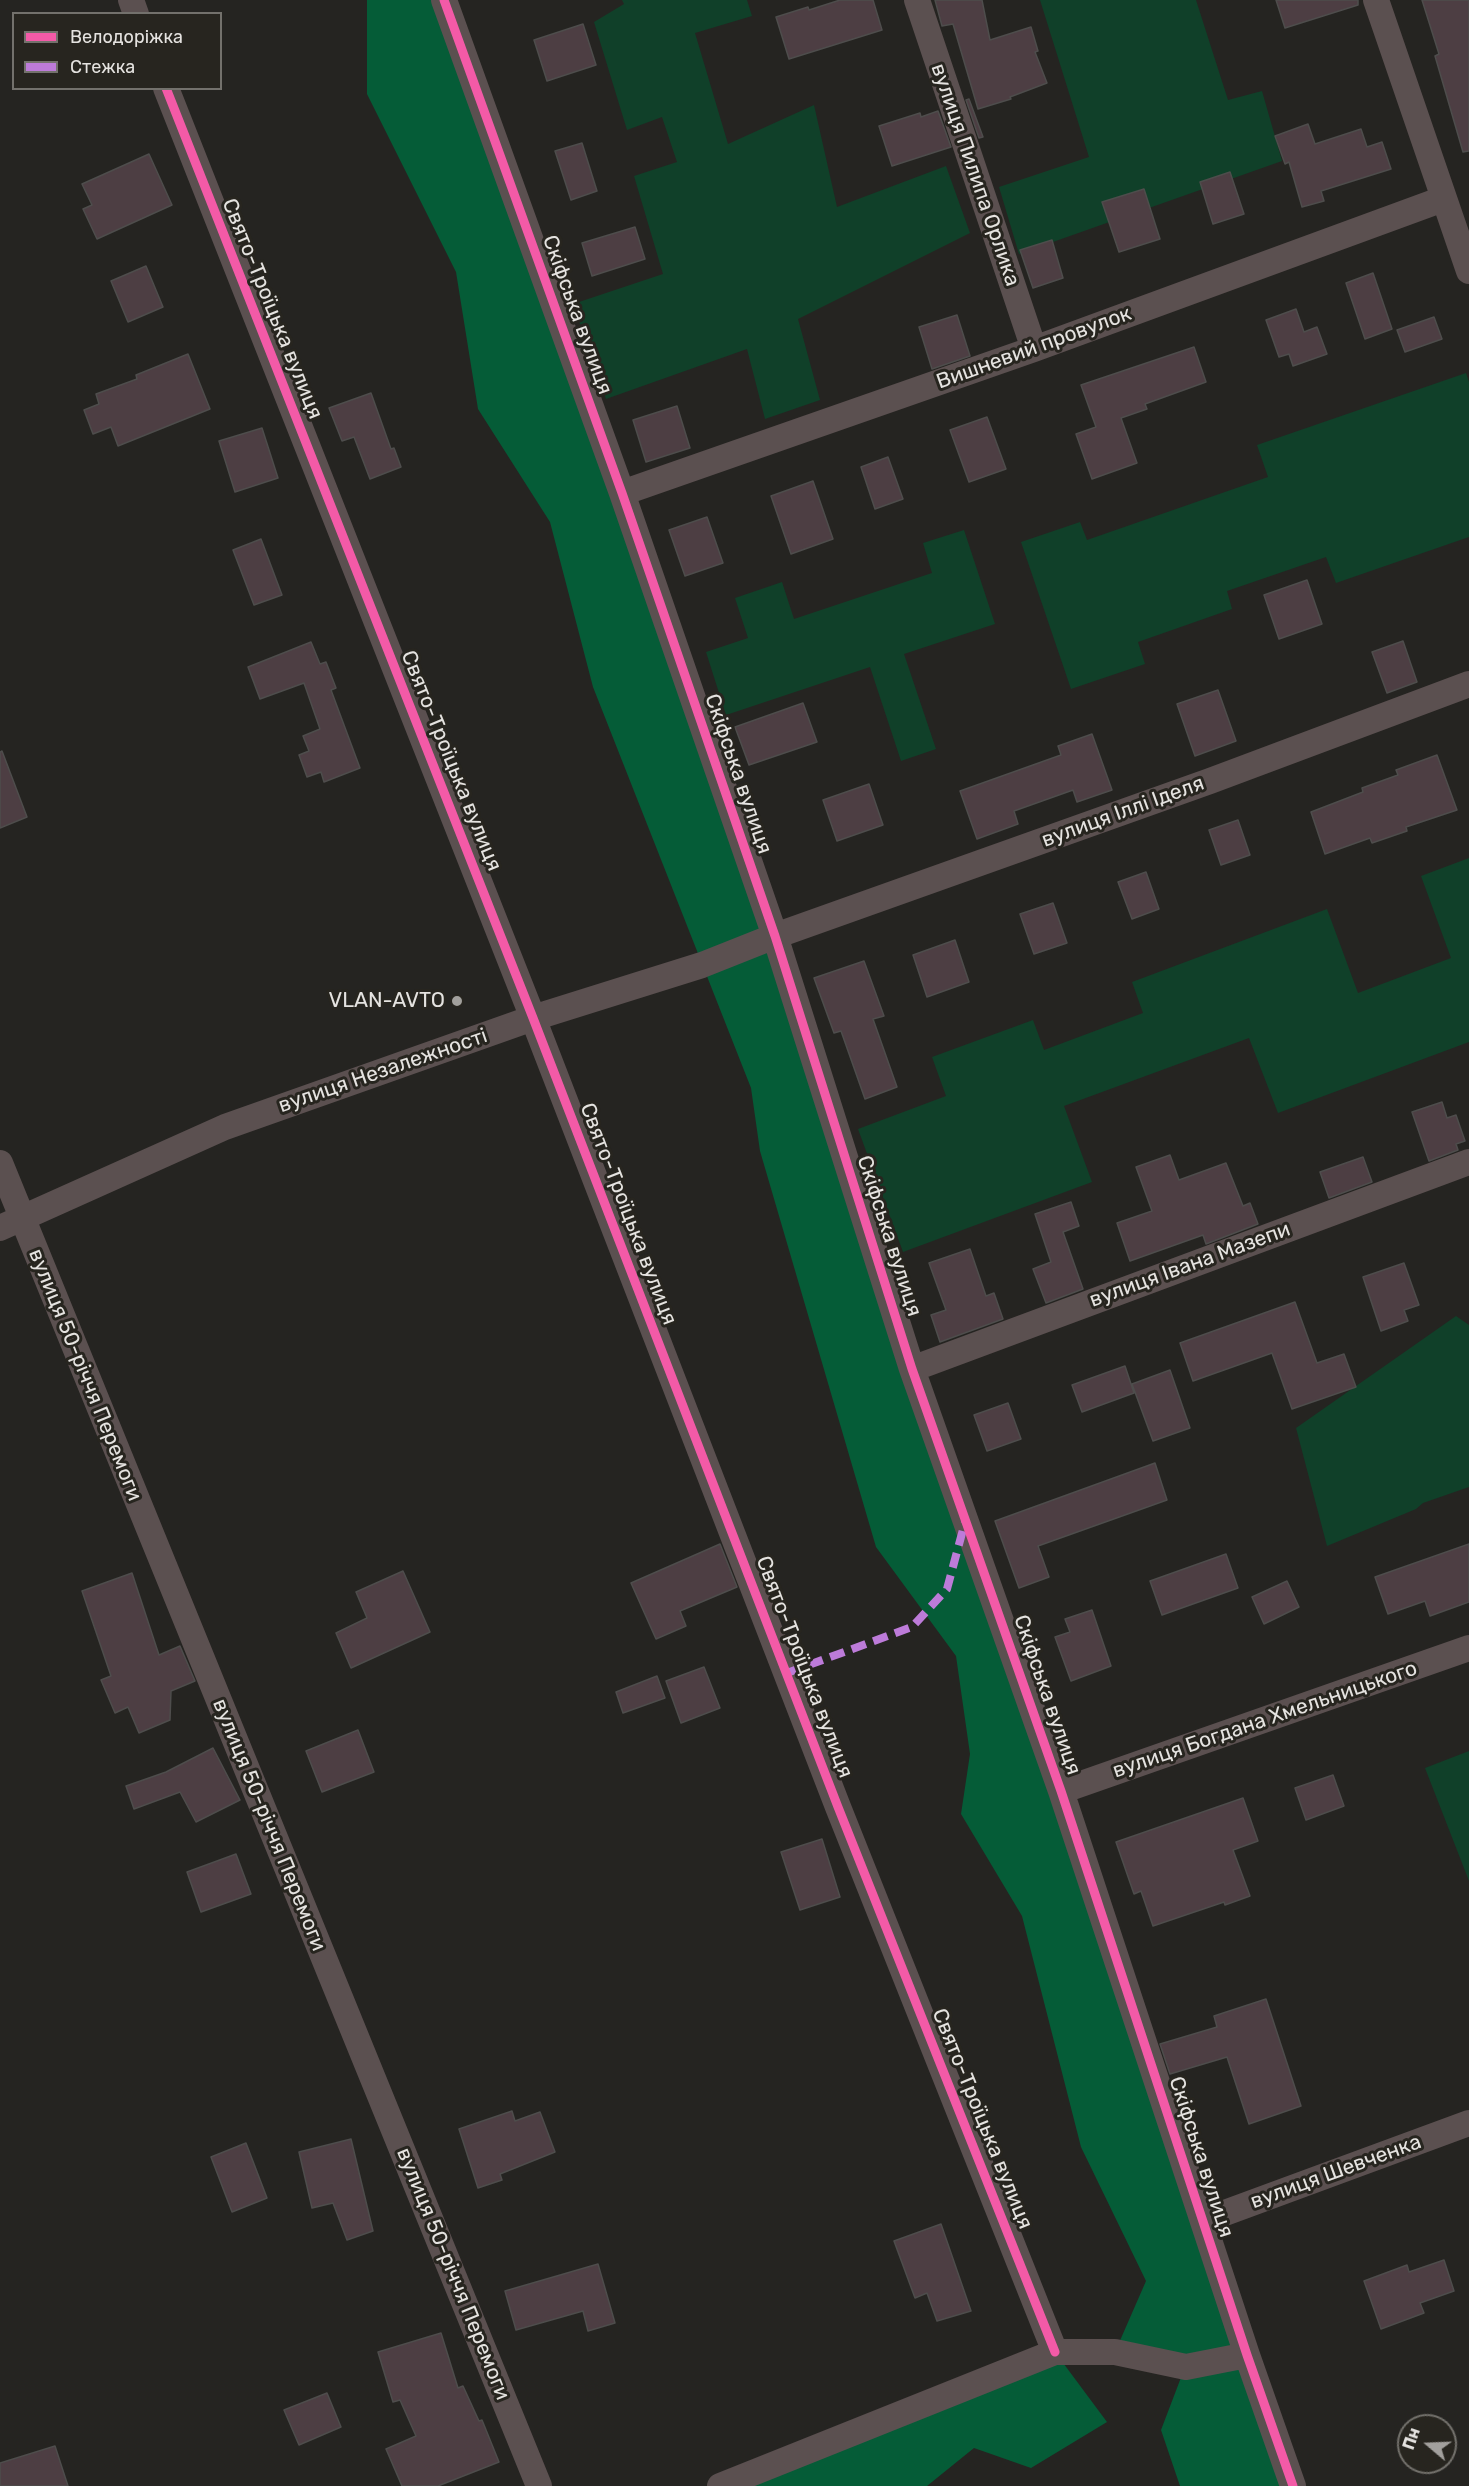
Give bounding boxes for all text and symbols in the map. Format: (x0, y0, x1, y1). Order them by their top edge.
legend (12, 12, 222, 90)
text: Велодоріжка (70, 26, 183, 48)
text: Стежка (70, 56, 135, 78)
street label: вулиця Пилипа Орлика (925, 61, 1025, 289)
street label: Свято-Троїцька вулиця (216, 195, 328, 423)
street label: Скіфська вулиця (537, 232, 617, 398)
street label: Вишневий провулок (933, 301, 1135, 395)
street label: Свято-Троїцька вулиця (395, 647, 507, 875)
street label: Скіфська вулиця (699, 691, 777, 857)
street label: вулиця Іллі Іделя (1038, 771, 1208, 853)
place label: VLAN-AVTO (328, 988, 445, 1014)
marker: VLAN-AVTO (450, 994, 464, 1008)
street label: вулиця Незалежності (275, 1023, 491, 1119)
street label: Свято-Троїцька вулиця (574, 1100, 682, 1328)
street label: Скіфська вулиця (851, 1152, 927, 1320)
street label: вулиця Івана Мазепи (1086, 1217, 1294, 1313)
street label: вулиця 50-річчя Перемоги (23, 1245, 147, 1505)
street label: Свято-Троїцька вулиця (750, 1553, 858, 1781)
street label: Скіфська вулиця (1008, 1612, 1086, 1778)
street label: вулиця Богдана Хмельницького (1110, 1656, 1420, 1784)
street label: вулиця 50-річчя Перемоги (207, 1695, 331, 1955)
street label: Свято-Троїцька вулиця (926, 2005, 1038, 2233)
street label: Скіфська вулиця (1163, 2073, 1239, 2241)
street label: вулиця Шевченка (1247, 2129, 1425, 2215)
street label: вулиця 50-річчя Перемоги (391, 2144, 515, 2404)
north arrow (1397, 2414, 1457, 2474)
text: Пн (1399, 2425, 1424, 2452)

